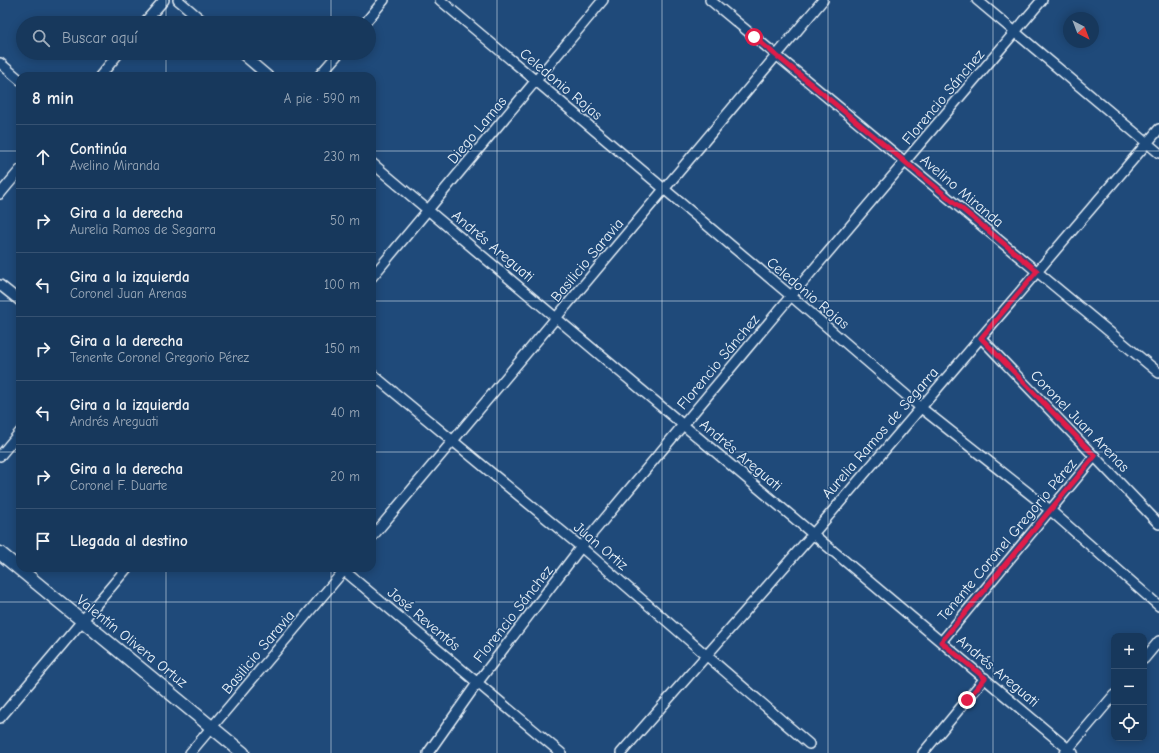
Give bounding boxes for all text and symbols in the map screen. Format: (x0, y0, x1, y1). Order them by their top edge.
north arrow (1063, 12, 1099, 48)
search box (16, 16, 376, 60)
icon: search (30, 27, 52, 49)
route start (745, 28, 763, 46)
text: Buscar aquí (62, 29, 138, 47)
street label: Celedonio Rojas (516, 44, 606, 124)
street label: Florencio Sánchez (898, 45, 988, 148)
text: 8 min (32, 89, 74, 108)
text: A pie · 590 m (284, 91, 360, 106)
street label: Diego Lamas (444, 93, 510, 167)
text: Continúa (70, 140, 127, 158)
icon: ahead (32, 146, 54, 168)
text: 230 m (324, 149, 360, 164)
street label: Avelino Miranda (917, 151, 1007, 231)
text: Avelino Miranda (70, 158, 160, 173)
text: Gira a la derecha (70, 204, 183, 222)
street label: Andrés Areguati (448, 206, 538, 286)
icon: right (32, 210, 54, 232)
text: 50 m (330, 213, 360, 228)
street label: Basilicio Saravia (547, 214, 627, 306)
text: Aurelia Ramos de Segarra (70, 222, 216, 237)
street label: Celedonio Rojas (763, 253, 853, 333)
text: Gira a la izquierda (70, 268, 190, 286)
icon: left (32, 274, 54, 296)
text: 100 m (324, 277, 360, 292)
text: Coronel Juan Arenas (70, 286, 187, 301)
street label: Florencio Sánchez (673, 310, 763, 413)
text: Gira a la derecha (70, 332, 183, 350)
icon: right (32, 338, 54, 360)
text: 150 m (325, 341, 360, 356)
text: Tenente Coronel Gregorio Pérez (70, 350, 249, 365)
street label: Aurelia Ramos de Segarra (818, 364, 942, 502)
street label: Coronel Juan Arenas (1027, 366, 1133, 476)
text: Gira a la izquierda (70, 396, 190, 414)
icon: left (32, 402, 54, 424)
text: 40 m (331, 405, 360, 420)
text: Andrés Areguati (70, 414, 159, 429)
street label: Andrés Areguati (696, 415, 786, 495)
street label: Tenente Coronel Gregorio Pérez (934, 455, 1081, 625)
text: Gira a la derecha (70, 460, 183, 478)
icon: right (32, 466, 54, 488)
text: 20 m (330, 469, 360, 484)
text: Coronel F. Duarte (70, 478, 167, 493)
street label: Juan Ortiz (570, 518, 632, 574)
icon: arrive (32, 530, 54, 552)
text: Llegada al destino (70, 532, 188, 550)
street label: Florencio Sánchez (469, 561, 557, 666)
street label: José Reventós (384, 583, 464, 655)
street label: Valentín Olivera Ortuz (73, 591, 191, 692)
street label: Basilicio Saravia (218, 606, 298, 698)
street label: Andrés Areguati (953, 631, 1043, 711)
map controls (1111, 633, 1147, 741)
button: + (1111, 633, 1147, 669)
button: − (1111, 669, 1147, 705)
route end (958, 691, 976, 709)
button: locate (1111, 705, 1147, 741)

